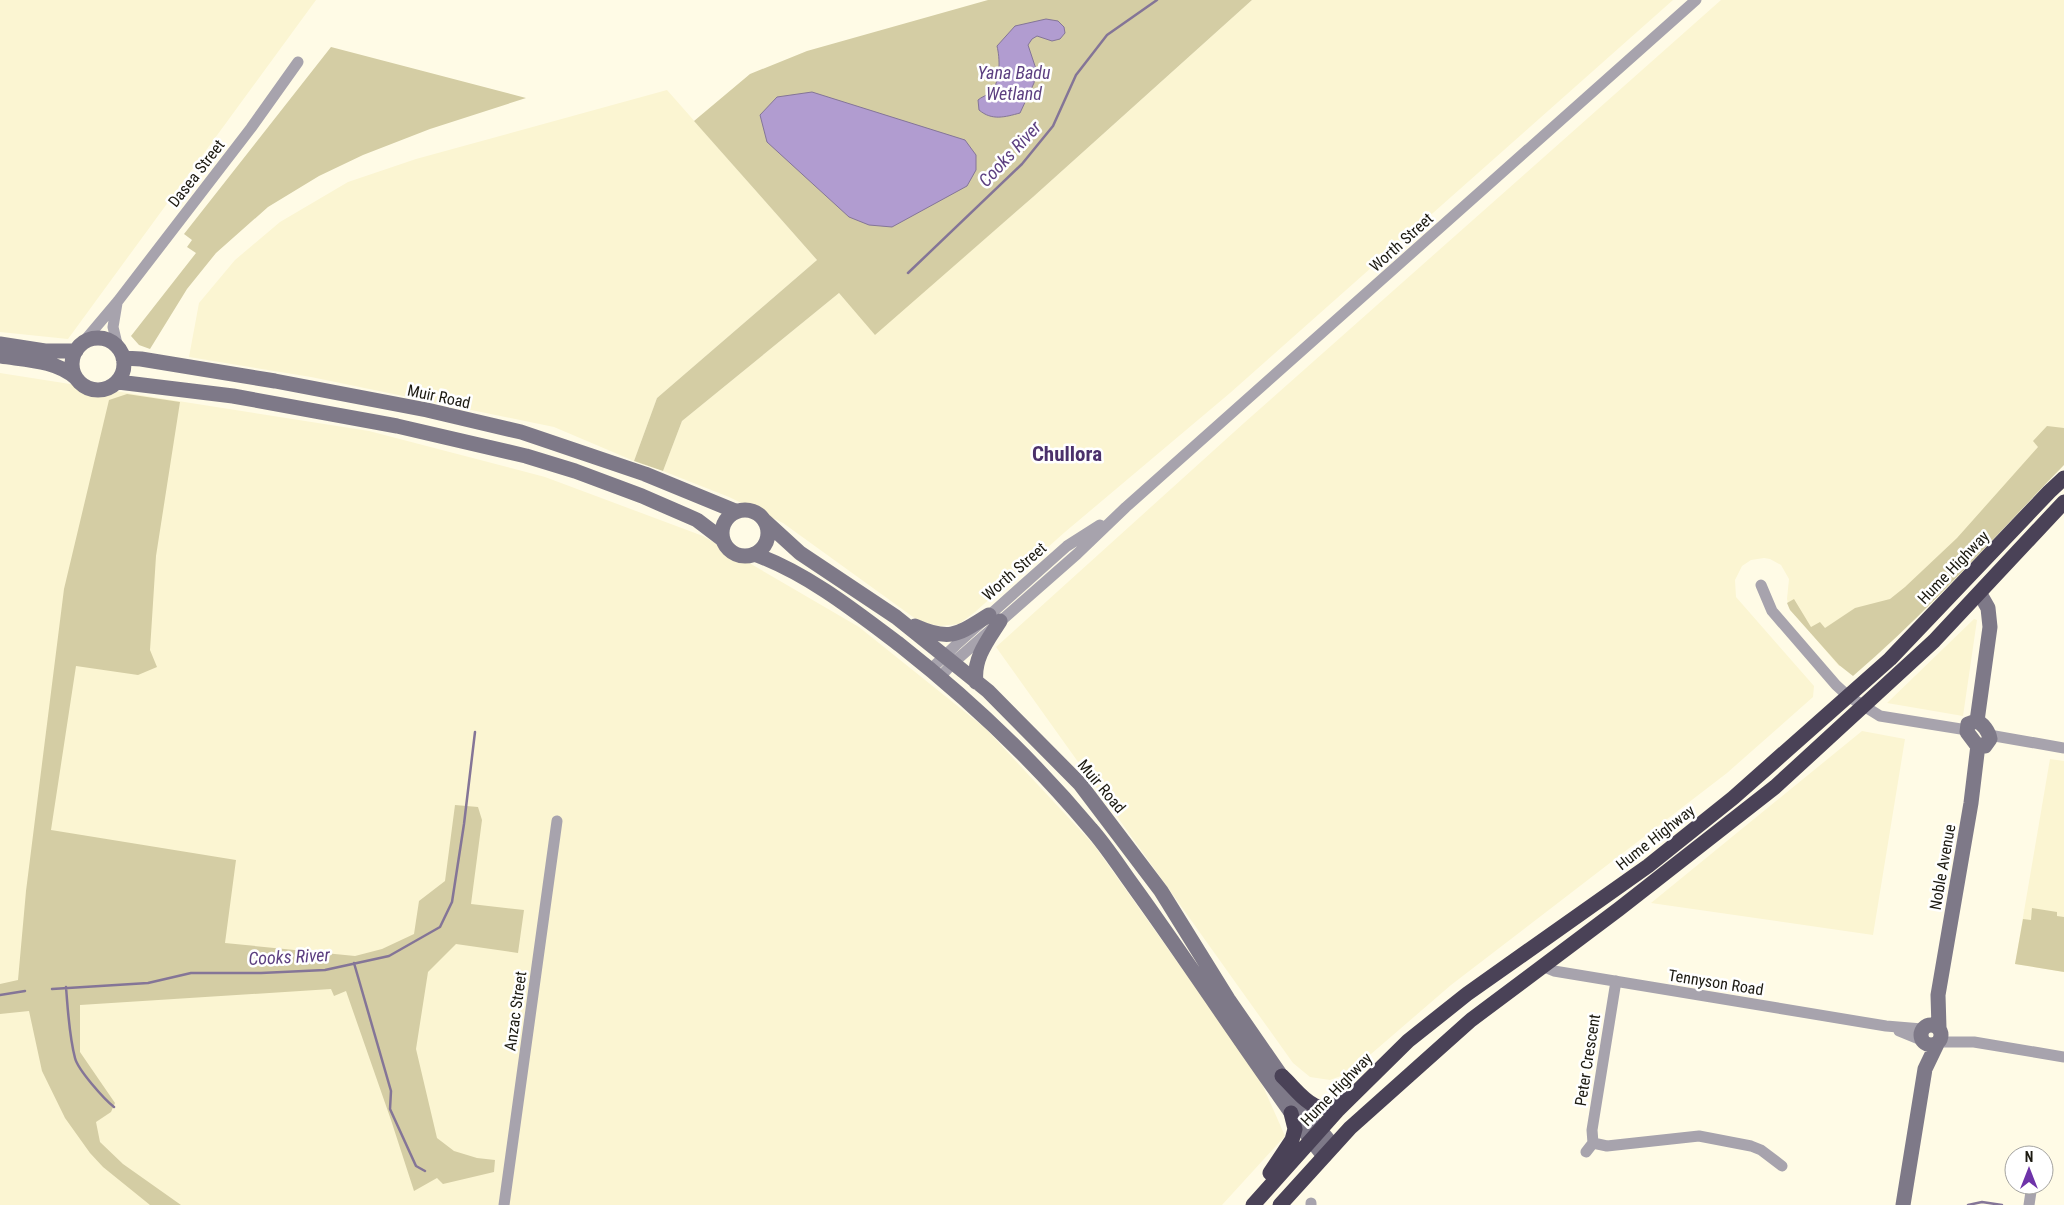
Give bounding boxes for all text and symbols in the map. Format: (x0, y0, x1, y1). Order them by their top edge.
water label: Yana Badu Wetland (978, 62, 1051, 104)
water label: Cooks River (974, 116, 1046, 191)
street label: Dasea Street (164, 136, 229, 211)
street label: Worth Street (1366, 209, 1437, 276)
street label: Muir Road (406, 381, 472, 412)
district label: Chullora (1032, 442, 1102, 466)
street label: Hume Highway (1914, 526, 1993, 608)
street label: Worth Street (978, 538, 1051, 604)
street label: Muir Road (1074, 756, 1130, 817)
street label: Hume Highway (1612, 801, 1699, 874)
street label: Noble Avenue (1926, 823, 1959, 911)
water label: Cooks River (248, 944, 331, 969)
street label: Tennyson Road (1667, 966, 1765, 999)
street label: Anzac Street (501, 970, 531, 1052)
street label: Peter Crescent (1571, 1012, 1604, 1107)
street label: Hume Highway (1297, 1048, 1376, 1130)
north arrow (2004, 1145, 2054, 1195)
text: N (2025, 1149, 2033, 1165)

